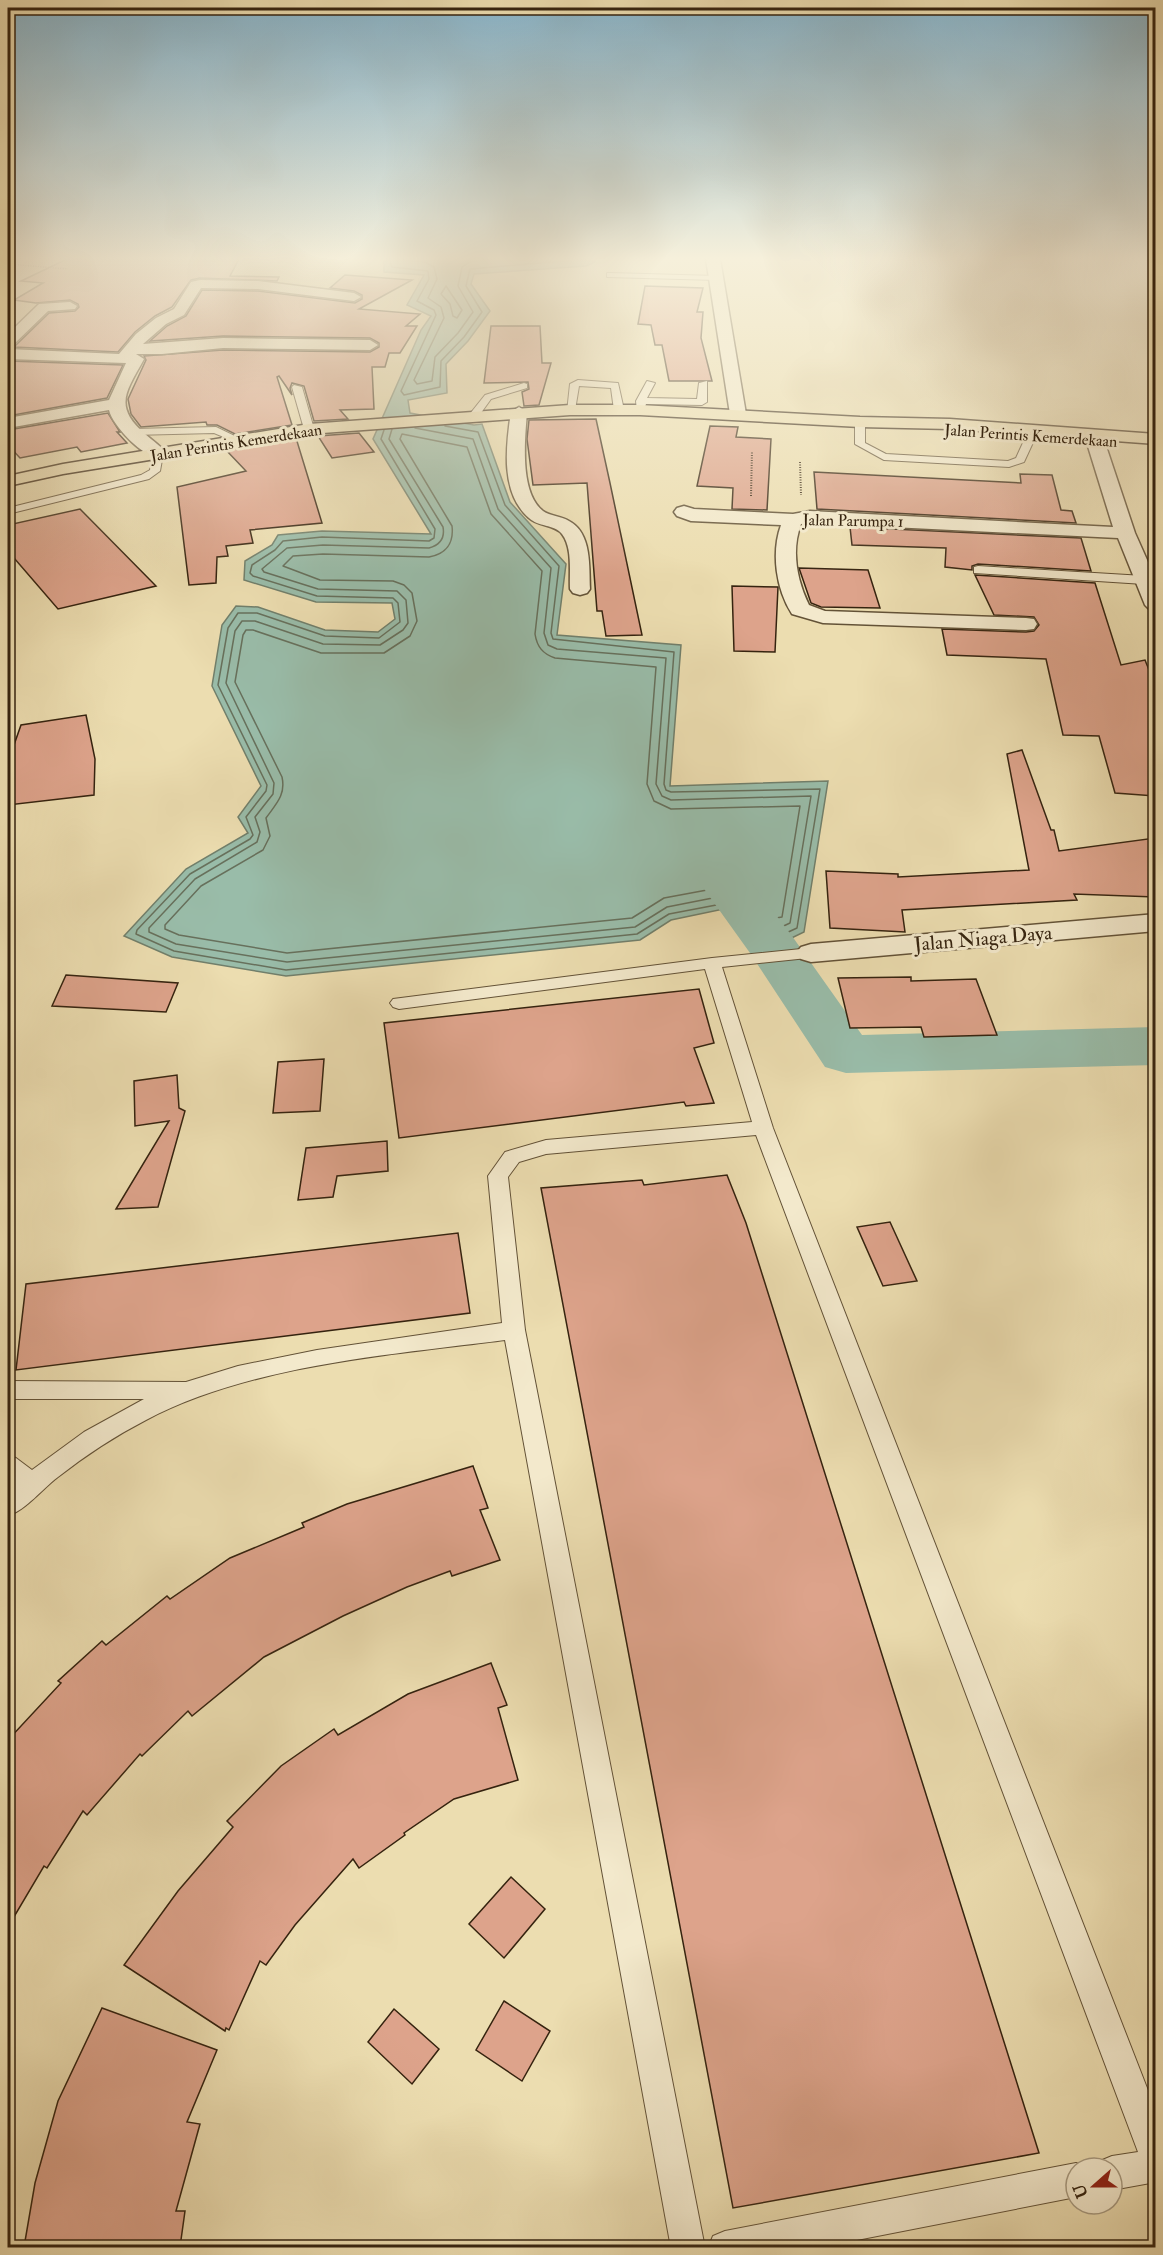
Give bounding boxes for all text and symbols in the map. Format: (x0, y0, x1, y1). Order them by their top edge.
street label: Jalan Perintis Kemerdekaan (148, 420, 323, 468)
street label: Jalan Perintis Kemerdekaan (943, 420, 1118, 453)
street label: Jalan Parumpa 1 (801, 510, 904, 533)
street label: Jalan Niaga Daya (912, 920, 1054, 957)
north arrow (1064, 2156, 1124, 2216)
text: U (1069, 2181, 1093, 2201)

